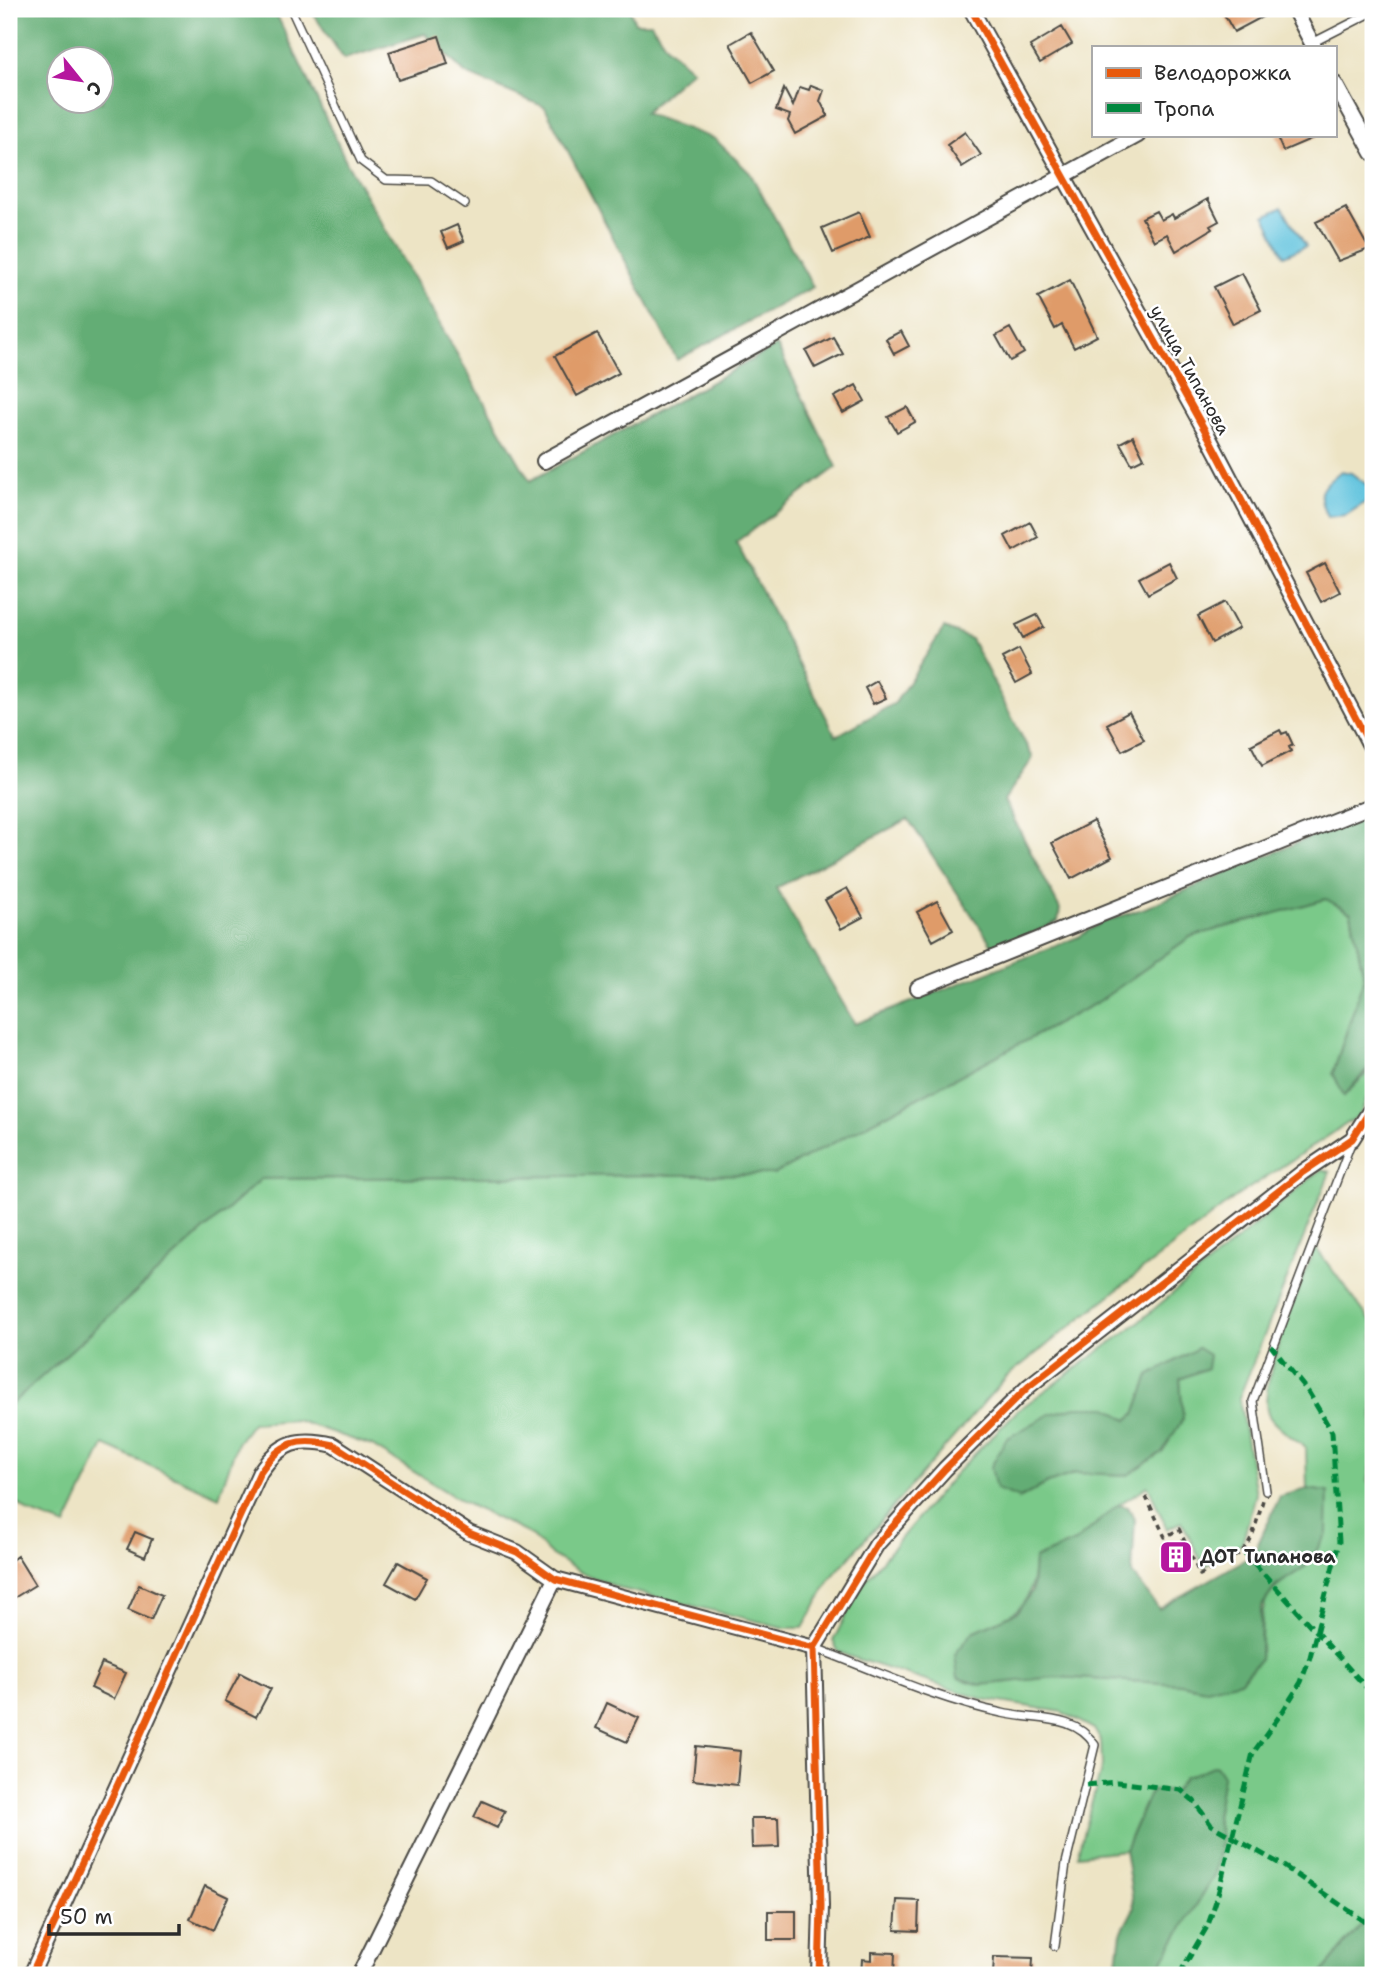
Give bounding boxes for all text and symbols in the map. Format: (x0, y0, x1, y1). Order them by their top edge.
north arrow (46, 46, 116, 116)
legend (1092, 46, 1336, 136)
text: Велодорожка (1154, 59, 1291, 87)
text: С (81, 77, 108, 100)
text: Тропа (1154, 95, 1214, 123)
street label: улица Типанова (1144, 301, 1236, 439)
building icon: ДОТ Типанова (1157, 1538, 1195, 1576)
place label: ДОТ Типанова (1200, 1545, 1336, 1569)
scale bar (49, 1893, 178, 1937)
text: 50 m (60, 1903, 113, 1931)

